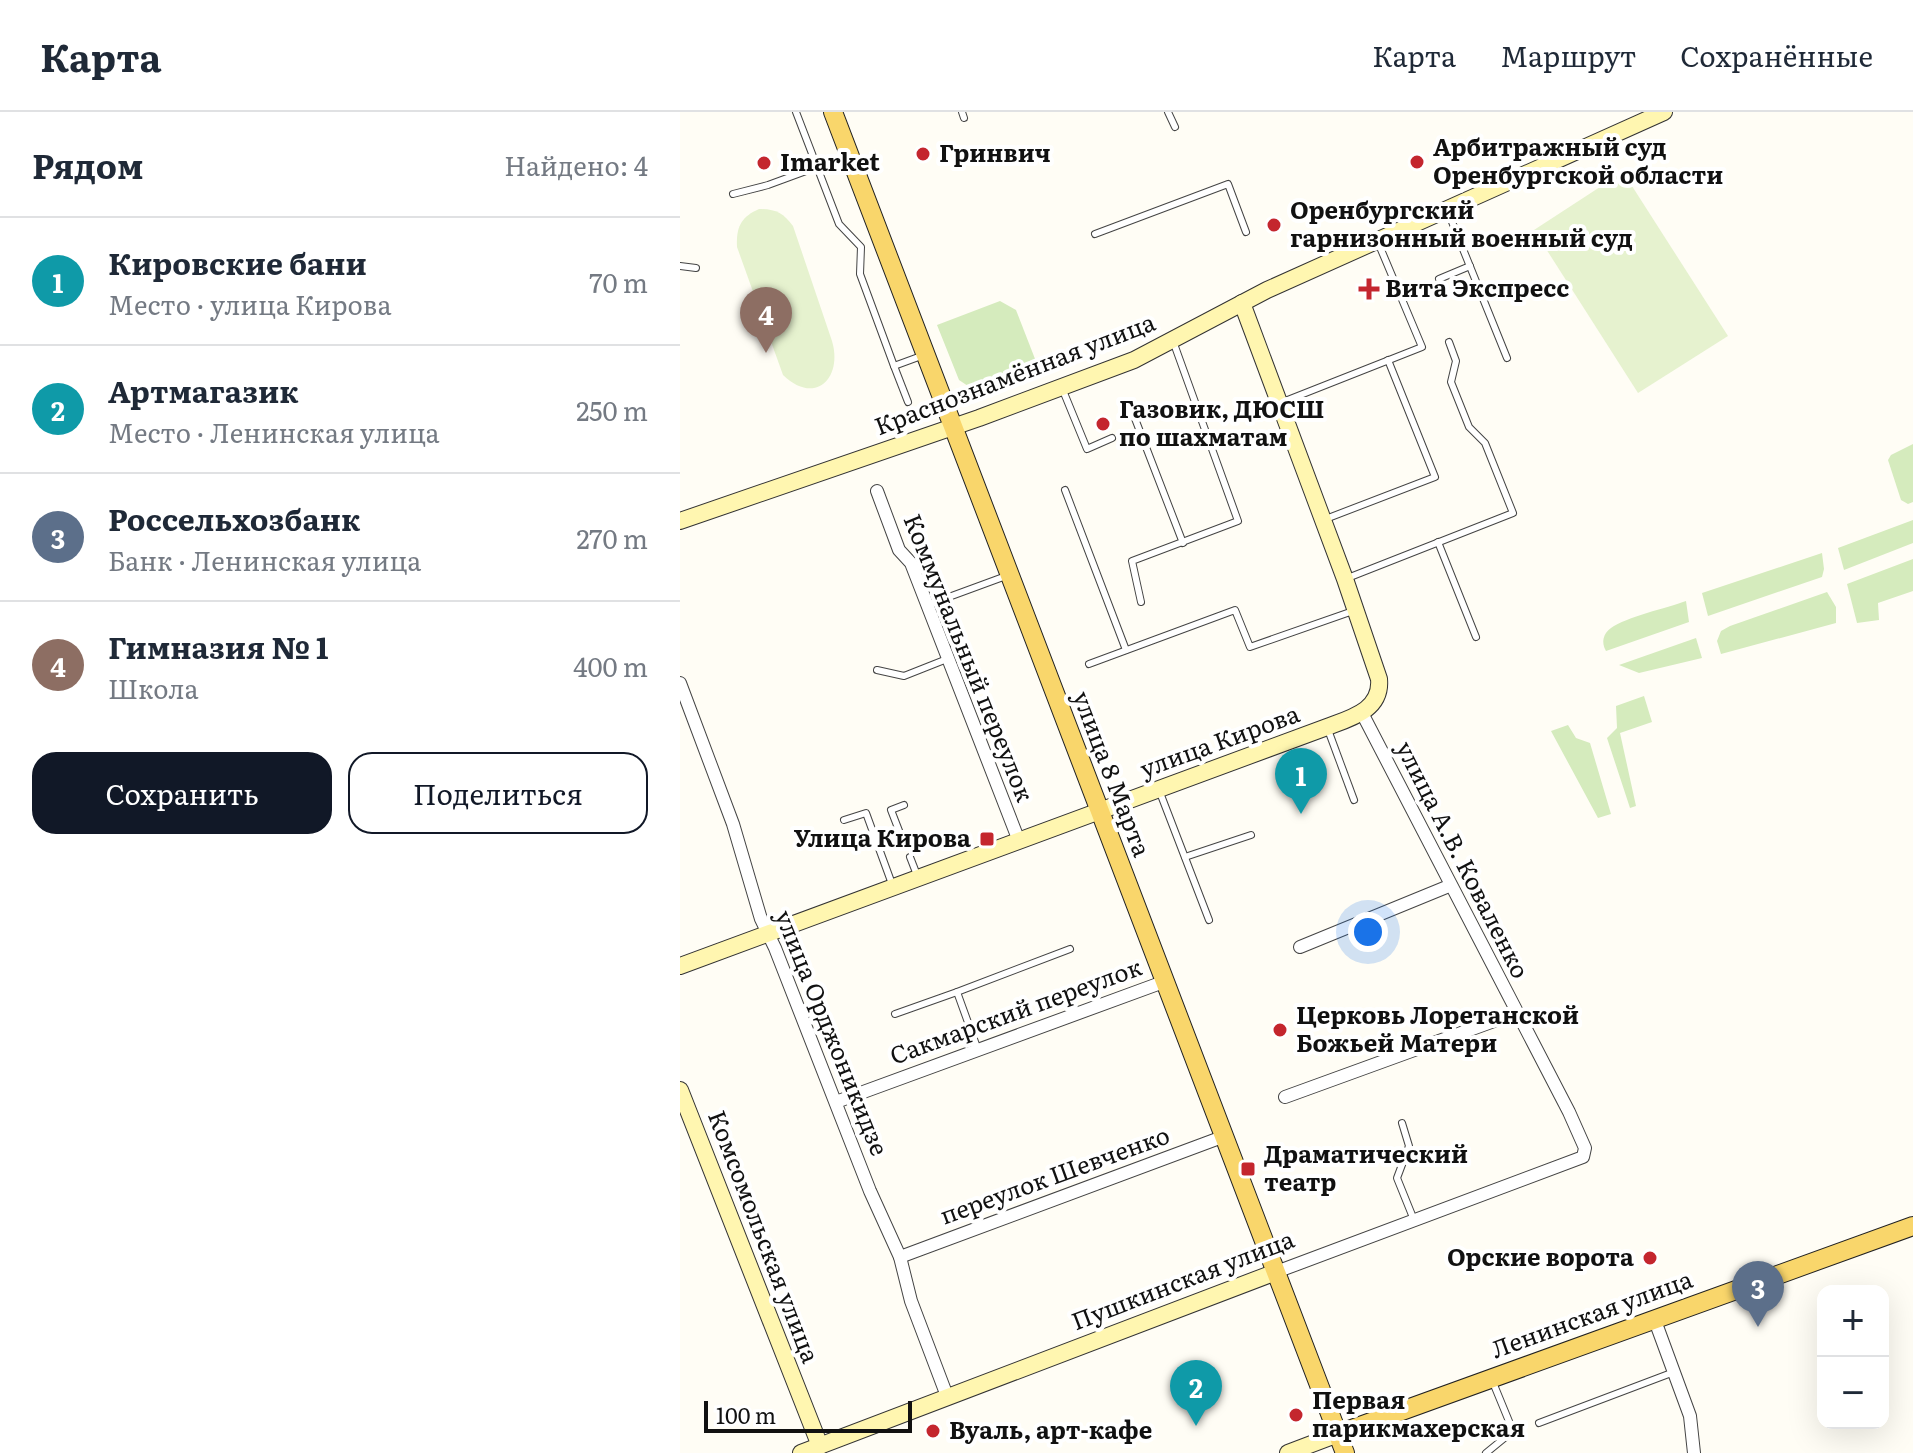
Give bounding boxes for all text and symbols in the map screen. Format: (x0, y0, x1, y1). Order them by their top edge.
text: Карта (40, 27, 162, 84)
text: Карта (1372, 34, 1456, 76)
text: Маршрут (1500, 34, 1636, 76)
text: Сохранённые (1680, 34, 1873, 76)
place label: Арбитражный суд Оренбургской области (1433, 128, 1723, 191)
place label: Гринвич (939, 134, 1051, 169)
text: Рядом (32, 139, 144, 189)
place label: Imarket (780, 143, 880, 178)
text: Найдено: 4 (504, 145, 648, 184)
marker: Гринвич (914, 145, 932, 163)
marker: Арбитражный суд Оренбургской области (1408, 153, 1426, 171)
marker: Imarket (755, 154, 773, 172)
place label: Оренбургский гарнизонный военный суд (1290, 191, 1633, 254)
marker: Оренбургский гарнизонный военный суд (1265, 216, 1283, 234)
text: Кировские бани (108, 240, 367, 284)
text: 1 (53, 262, 63, 301)
text: 70 m (589, 262, 648, 301)
place label: Вита Экспресс (1385, 269, 1569, 304)
marker: Вита Экспресс (1360, 280, 1378, 298)
text: Место · улица Кирова (108, 284, 391, 323)
pin: 4 (740, 287, 792, 353)
street label: Краснознамённая улица (869, 303, 1160, 442)
text: Артмагазик (108, 368, 299, 412)
text: 2 (51, 390, 65, 429)
text: 250 m (576, 390, 648, 429)
place label: Газовик, ДЮСШ по шахматам (1119, 390, 1325, 453)
text: Место · Ленинская улица (108, 412, 440, 451)
marker: Газовик, ДЮСШ по шахматам (1094, 415, 1112, 433)
text: Россельхозбанк (108, 496, 360, 540)
street label: Коммунальный переулок (896, 508, 1044, 806)
text: 3 (51, 518, 65, 557)
text: 270 m (576, 518, 648, 557)
text: Банк · Ленинская улица (108, 540, 421, 579)
text: Гимназия № 1 (108, 624, 328, 668)
text: 4 (50, 646, 66, 685)
text: 400 m (573, 646, 648, 685)
text: Школа (108, 668, 199, 707)
street label: улица 8 Марта (1066, 685, 1161, 861)
street label: улица Кирова (1134, 695, 1304, 785)
street label: улица А.В. Коваленко (1389, 734, 1539, 984)
pin: 1 (1275, 748, 1327, 814)
button: Сохранить (32, 752, 332, 834)
button: Поделиться (348, 752, 648, 834)
place label: Улица Кирова (794, 819, 971, 854)
marker: Улица Кирова (978, 830, 996, 848)
street label: улица Орджоникидзе (768, 904, 899, 1160)
your location (1348, 912, 1388, 952)
street label: Сакмарский переулок (884, 948, 1146, 1072)
place label: Церковь Лоретанской Божьей Матери (1296, 996, 1579, 1059)
marker: Церковь Лоретанской Божьей Матери (1271, 1021, 1289, 1039)
street label: Комсомольская улица (701, 1105, 830, 1367)
street label: переулок Шевченко (934, 1116, 1174, 1232)
place label: Драматический театр (1264, 1135, 1468, 1198)
marker: Драматический театр (1239, 1160, 1257, 1178)
street label: Пушкинская улица (1066, 1220, 1299, 1337)
place label: Орские ворота (1447, 1238, 1634, 1273)
marker: Орские ворота (1641, 1249, 1659, 1267)
street label: Ленинская улица (1486, 1260, 1697, 1365)
pin: 3 (1732, 1261, 1784, 1327)
map controls (1817, 1285, 1889, 1429)
button: + (1817, 1285, 1889, 1357)
button: − (1817, 1357, 1889, 1429)
pin: 2 (1170, 1360, 1222, 1426)
place label: Первая парикмахерская (1312, 1381, 1525, 1444)
scale bar (704, 1397, 912, 1433)
text: 100 m (716, 1398, 776, 1431)
marker: Первая парикмахерская (1287, 1406, 1305, 1424)
place label: Вуаль, арт-кафе (949, 1411, 1152, 1446)
marker: Вуаль, арт-кафе (924, 1422, 942, 1440)

